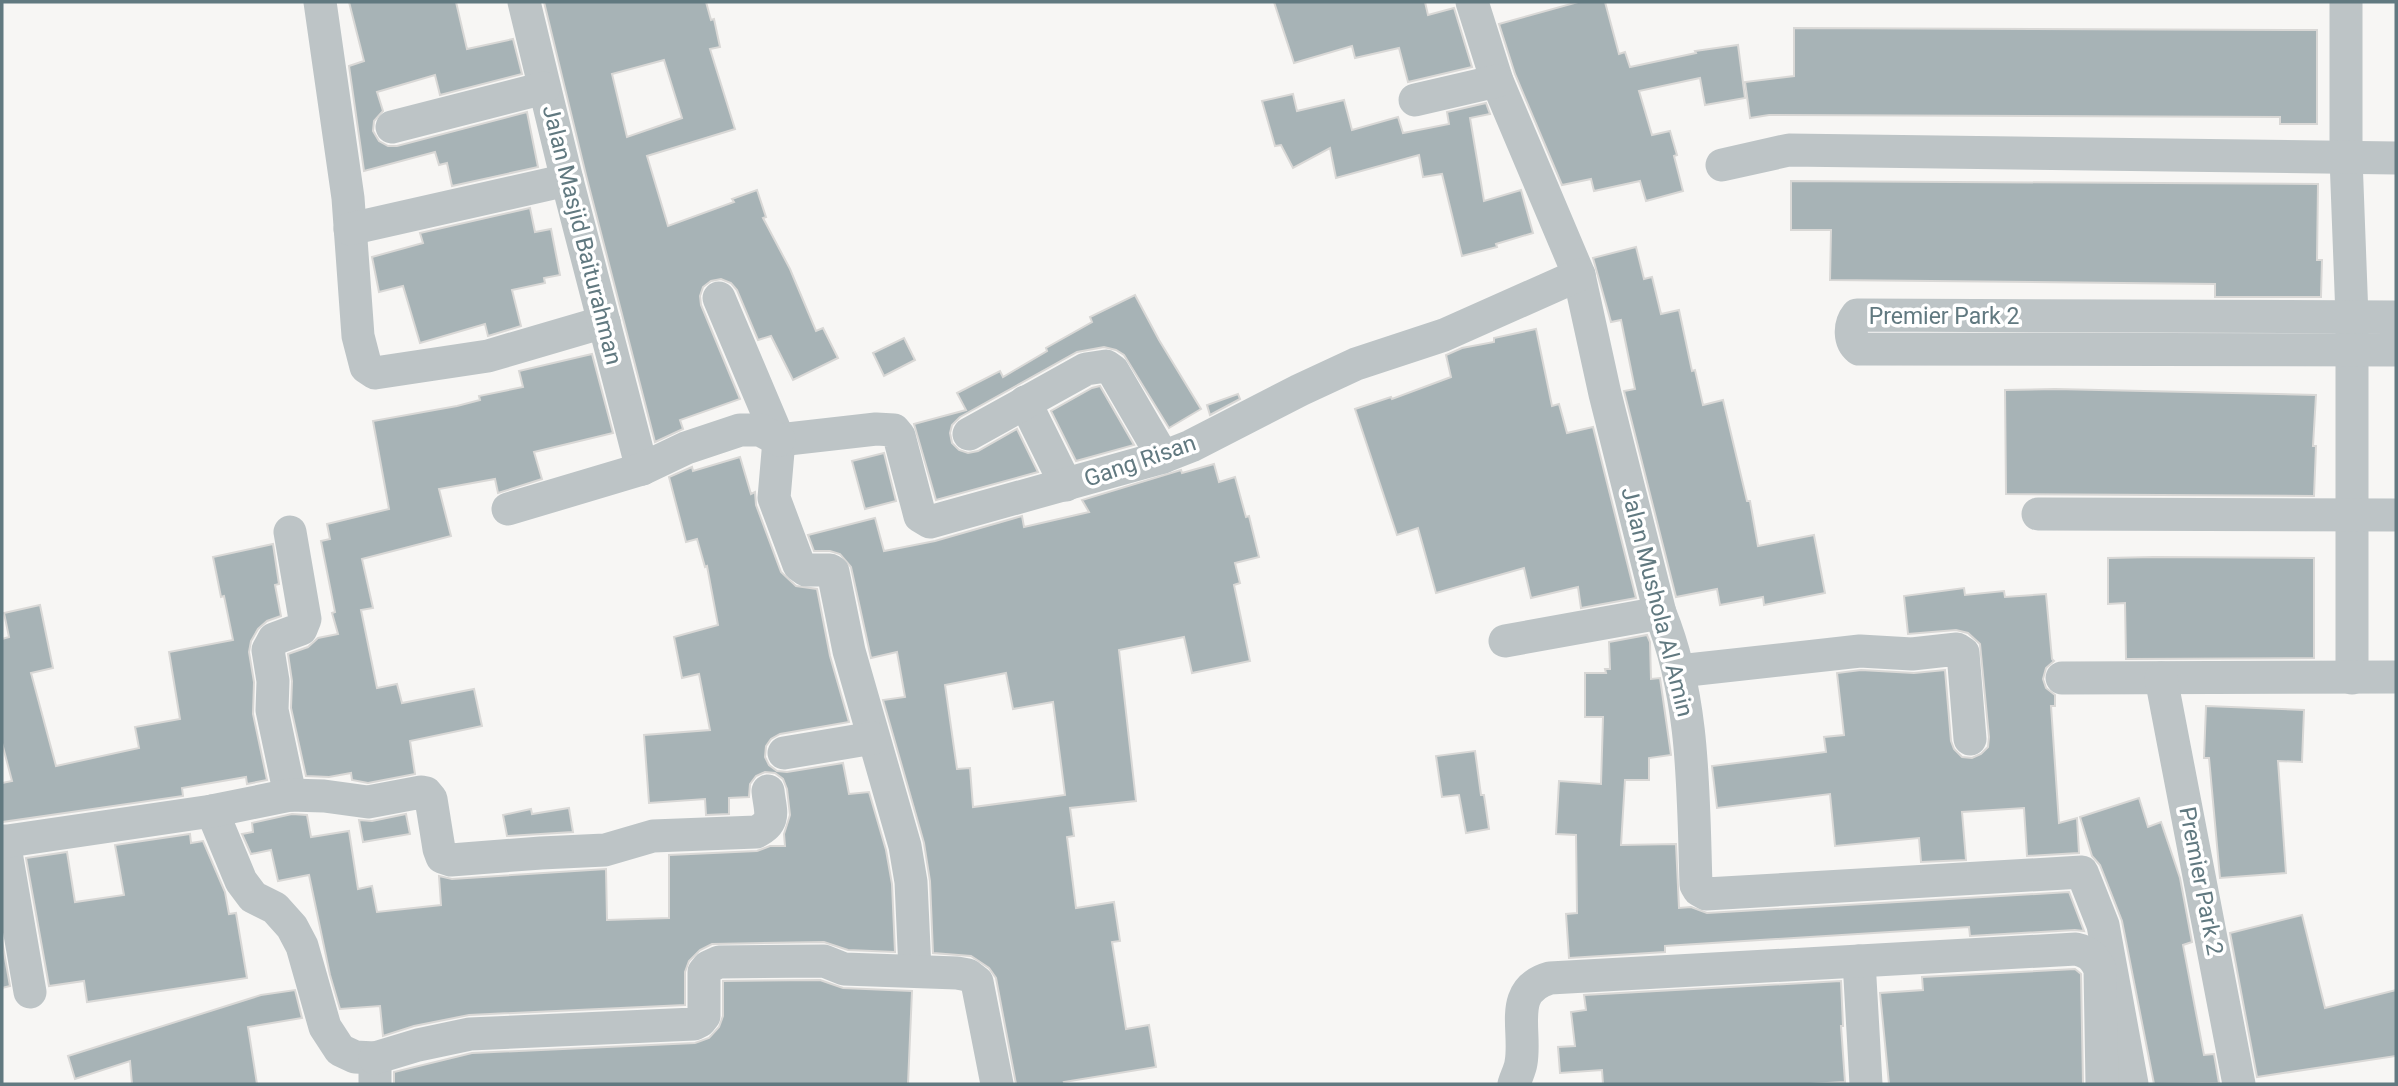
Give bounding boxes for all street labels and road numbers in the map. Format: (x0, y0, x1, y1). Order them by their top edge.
street label: Jalan Masjid Baiturahman (537, 102, 627, 368)
street label: Premier Park 2 (1869, 303, 2019, 330)
street label: Gang Risan (1081, 429, 1199, 493)
street label: Jalan Mushola Al Amin (1615, 484, 1699, 720)
street label: Premier Park 2 (2173, 804, 2229, 958)

